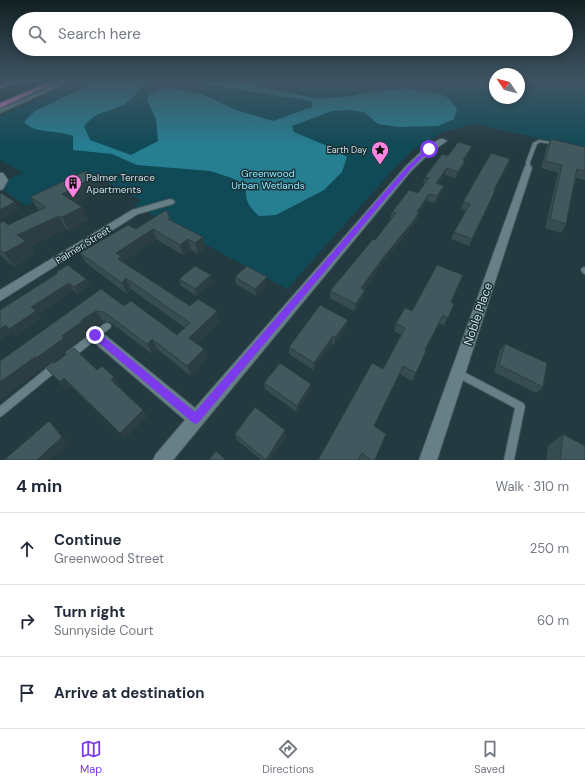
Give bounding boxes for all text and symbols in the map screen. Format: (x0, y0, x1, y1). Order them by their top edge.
search box (12, 12, 573, 56)
icon: search (26, 23, 48, 45)
text: Search here (58, 24, 141, 44)
north arrow (489, 68, 525, 104)
place icon: Earth Day (370, 140, 390, 165)
route start (420, 140, 438, 158)
place label: Earth Day (327, 144, 367, 156)
park label: Greenwood Urban Wetlands (231, 167, 305, 192)
place label: Palmer Terrace Apartments (86, 171, 155, 196)
building icon: Palmer Terrace Apartments (63, 173, 83, 198)
street label: Palmer Street (53, 223, 113, 267)
street label: Noble Place (460, 280, 496, 348)
route end (86, 326, 104, 344)
text: 4 min (16, 475, 62, 497)
text: Walk · 310 m (496, 478, 569, 495)
text: Continue (54, 530, 122, 550)
icon: ahead (16, 538, 38, 560)
text: 250 m (530, 540, 569, 557)
text: Greenwood Street (54, 550, 164, 567)
text: Turn right (54, 602, 125, 622)
icon: right (16, 610, 38, 632)
text: 60 m (537, 612, 569, 629)
text: Sunnyside Court (54, 622, 154, 639)
icon: arrive (16, 682, 38, 704)
text: Arrive at destination (54, 683, 205, 703)
tab: Map (80, 738, 102, 776)
tab: Directions (262, 738, 314, 776)
tab: Saved (474, 738, 505, 776)

